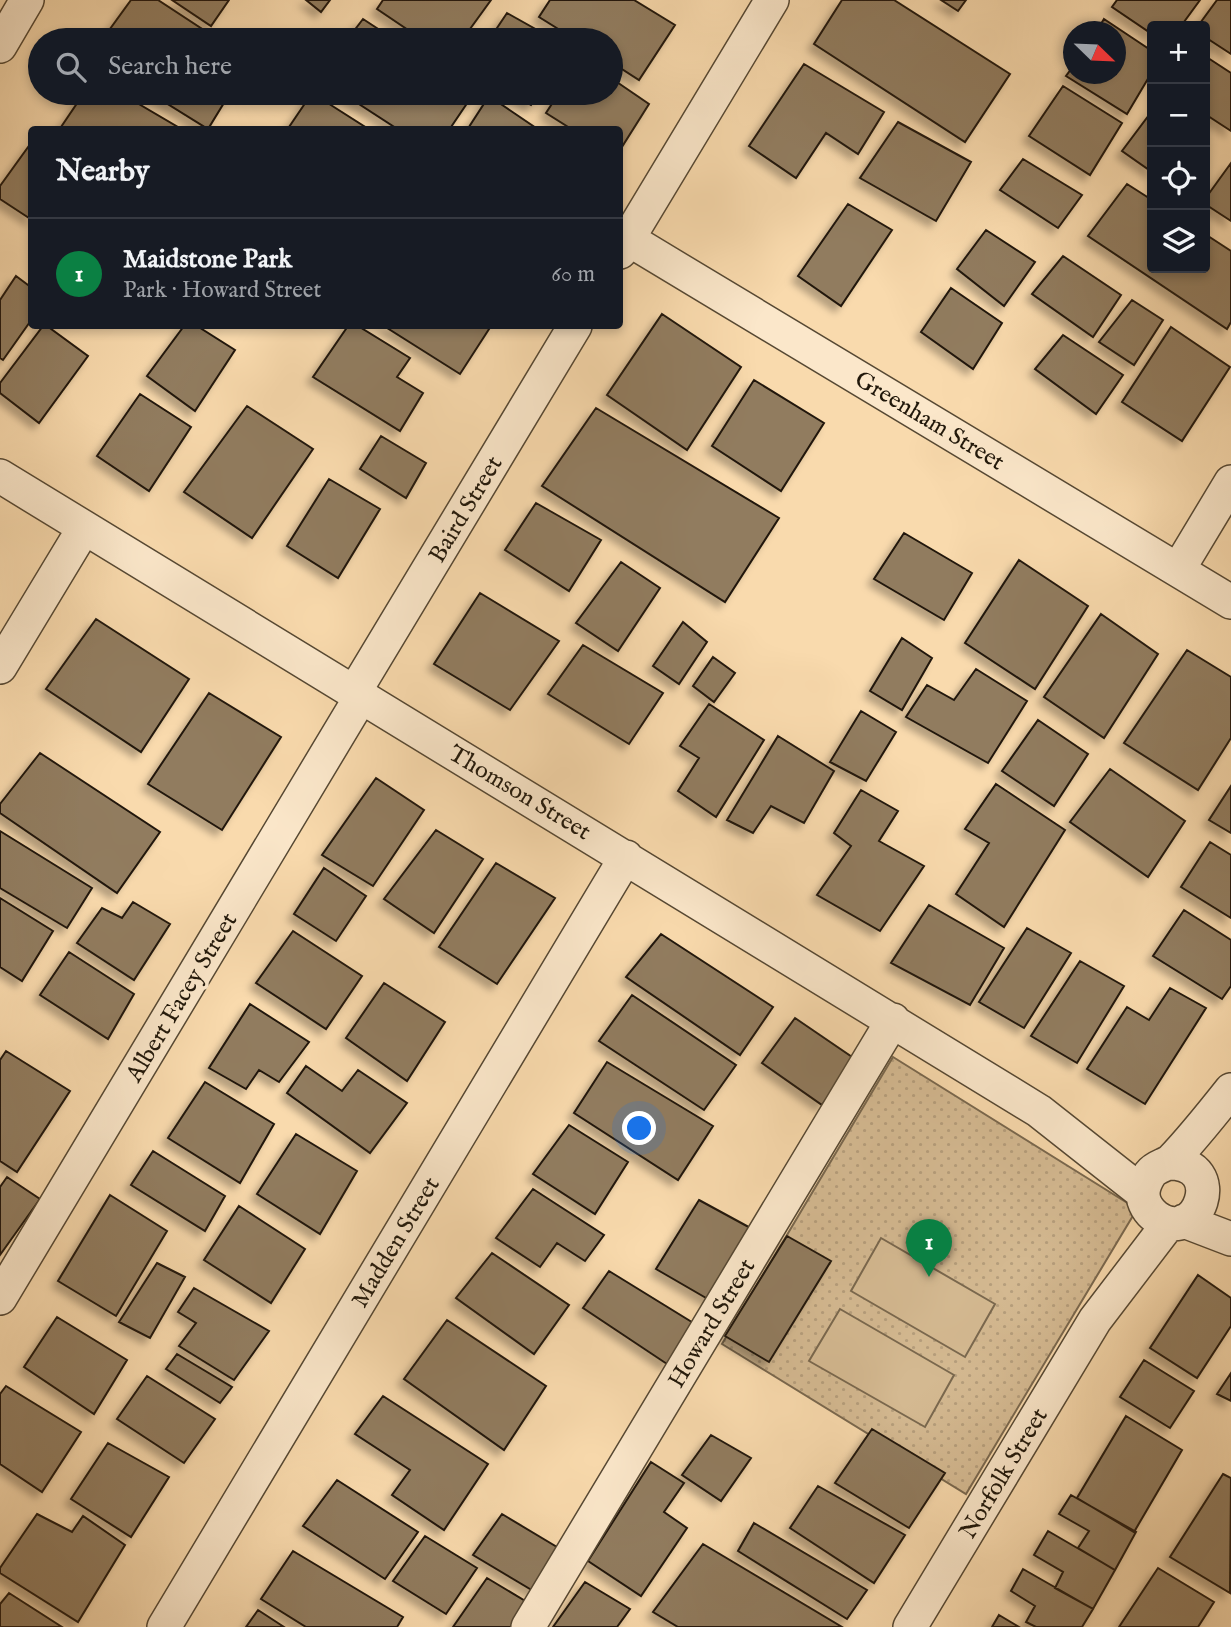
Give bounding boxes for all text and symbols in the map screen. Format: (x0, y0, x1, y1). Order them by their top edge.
north arrow (1063, 21, 1126, 84)
map controls (1147, 21, 1210, 273)
button: + (1147, 21, 1210, 84)
search box (28, 28, 623, 105)
icon: search (52, 48, 90, 86)
text: Search here (108, 50, 232, 83)
button: − (1147, 84, 1210, 147)
button: locate (1147, 147, 1210, 210)
text: Nearby (56, 153, 149, 191)
button: layers (1147, 210, 1210, 273)
text: Maidstone Park (123, 243, 292, 276)
text: 1 (75, 260, 83, 289)
text: 60 m (551, 260, 595, 289)
text: Park · Howard Street (123, 276, 321, 305)
street label: Greenham Street (849, 364, 1010, 478)
street label: Baird Street (422, 451, 510, 569)
street label: Thomson Street (442, 739, 596, 848)
street label: Albert Facey Street (119, 907, 245, 1089)
your location (622, 1111, 656, 1145)
street label: Madden Street (345, 1172, 447, 1314)
pin: 1 (906, 1219, 952, 1277)
street label: Howard Street (662, 1253, 763, 1394)
street label: Norfolk Street (953, 1403, 1056, 1545)

